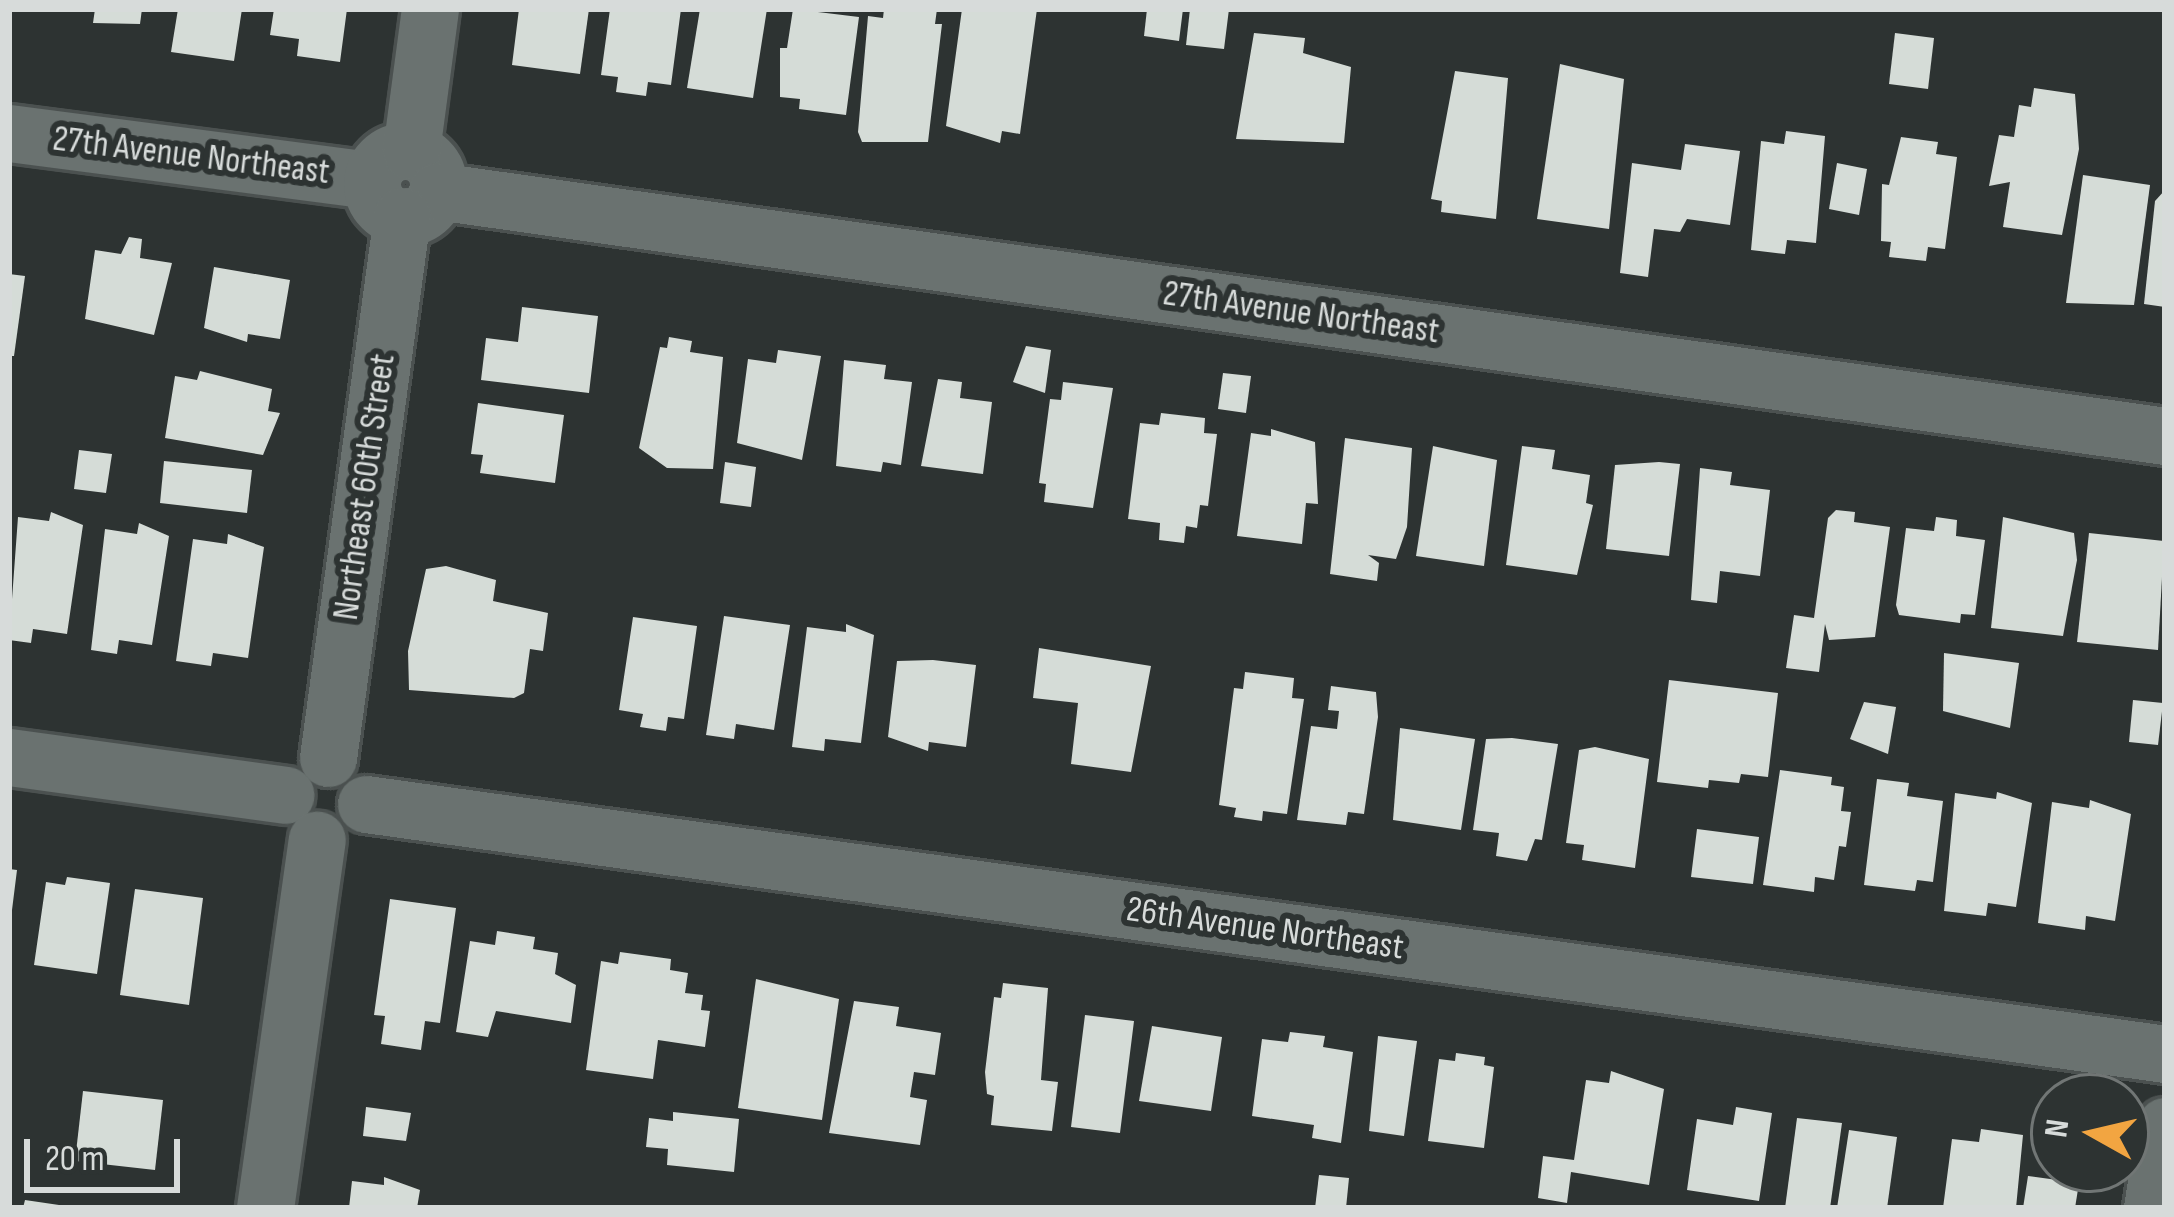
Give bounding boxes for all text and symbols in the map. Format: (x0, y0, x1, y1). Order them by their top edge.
street label: 27th Avenue Northeast (50, 118, 332, 194)
street label: 27th Avenue Northeast (1160, 272, 1442, 354)
street label: Northeast 60th Street (325, 351, 405, 623)
street label: 26th Avenue Northeast (1124, 888, 1406, 970)
north arrow (2030, 1073, 2150, 1193)
scale bar (30, 1115, 186, 1189)
text: N (2036, 1117, 2078, 1140)
text: 20 m (45, 1138, 105, 1181)

